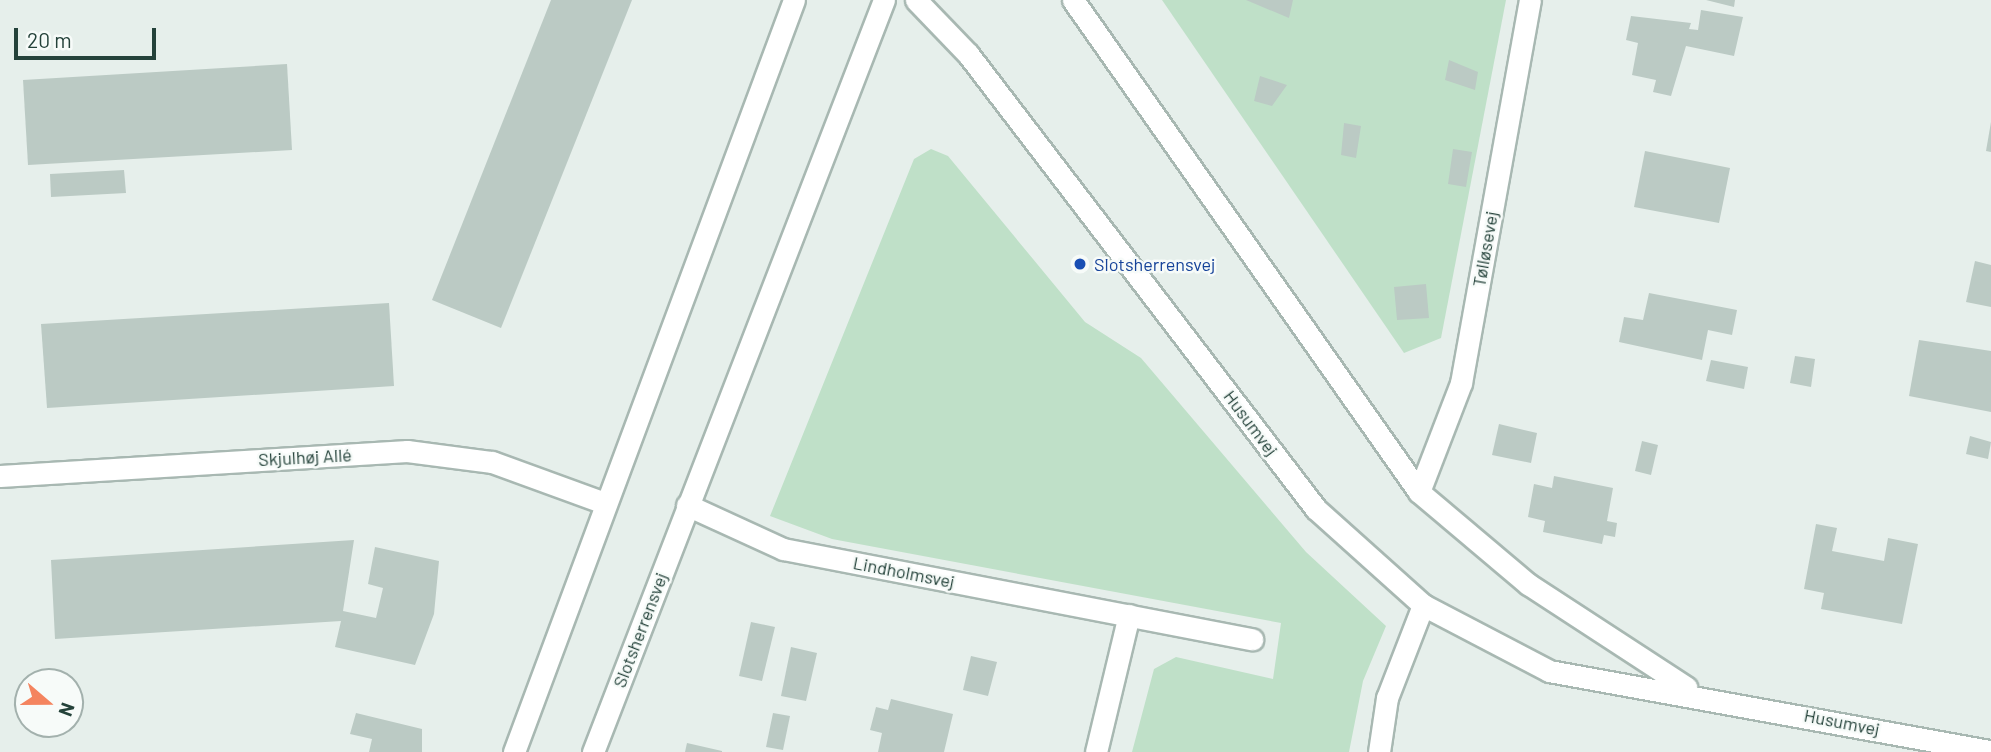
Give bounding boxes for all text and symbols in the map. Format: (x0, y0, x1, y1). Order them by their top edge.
scale bar (18, 14, 159, 58)
text: 20 m (27, 27, 72, 52)
street label: Tølløsevej (1468, 209, 1502, 289)
place label: Slotsherrensvej (1094, 253, 1215, 275)
marker: Slotsherrensvej (1072, 256, 1088, 272)
street label: Husumvej (1219, 386, 1283, 460)
street label: Skjulhøj Allé (258, 444, 352, 470)
street label: Lindholmsvej (851, 552, 957, 592)
street label: Slotsherrensvej (608, 569, 672, 691)
north arrow (14, 668, 84, 738)
text: N (54, 700, 80, 720)
street label: Husumvej (1802, 704, 1882, 740)

